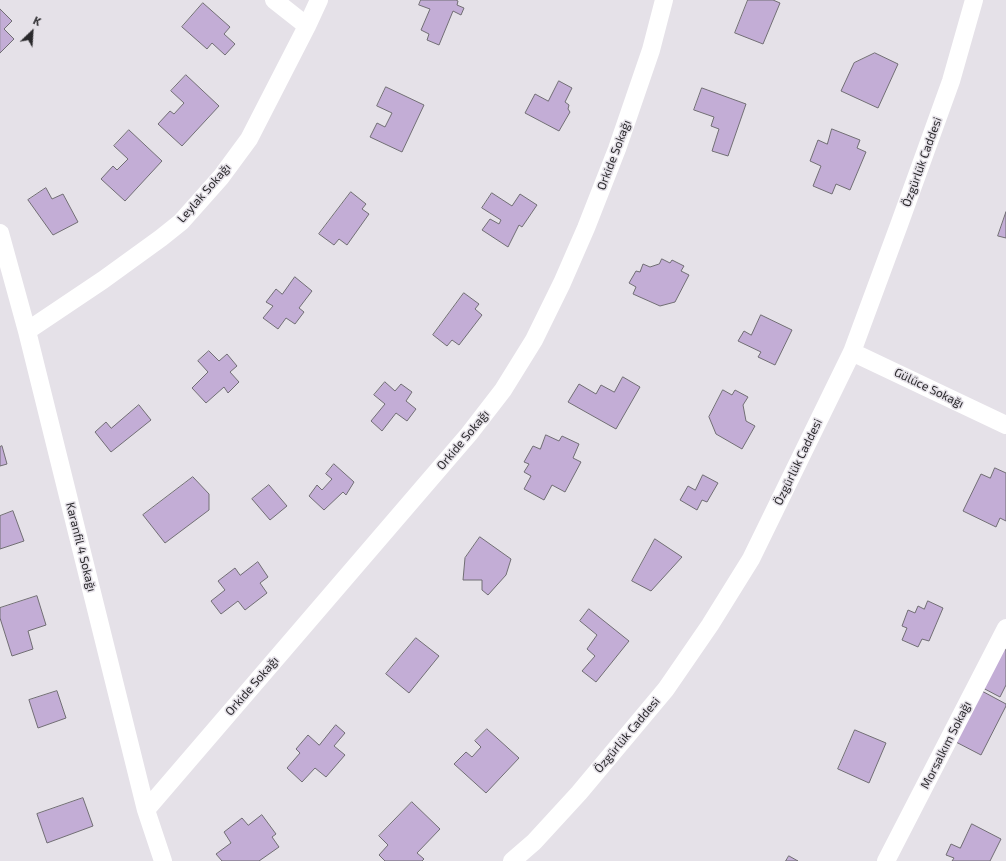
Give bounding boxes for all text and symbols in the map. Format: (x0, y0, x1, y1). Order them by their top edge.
north arrow (12, 12, 52, 52)
text: K (31, 13, 43, 28)
street label: Özgürlük Caddesi (899, 115, 945, 209)
street label: Orkide Sokağı (594, 118, 634, 192)
street label: Leylak Sokağı (174, 160, 234, 226)
street label: Gülüce Sokağı (892, 365, 966, 411)
street label: Orkide Sokağı (434, 407, 492, 473)
street label: Özgürlük Caddesi (771, 416, 825, 508)
street label: Karanfil 4 Sokağı (63, 501, 99, 593)
street label: Orkide Sokağı (222, 653, 282, 719)
street label: Özgürlük Caddesi (591, 694, 663, 776)
street label: Morsalkım Sokağı (918, 699, 974, 791)

